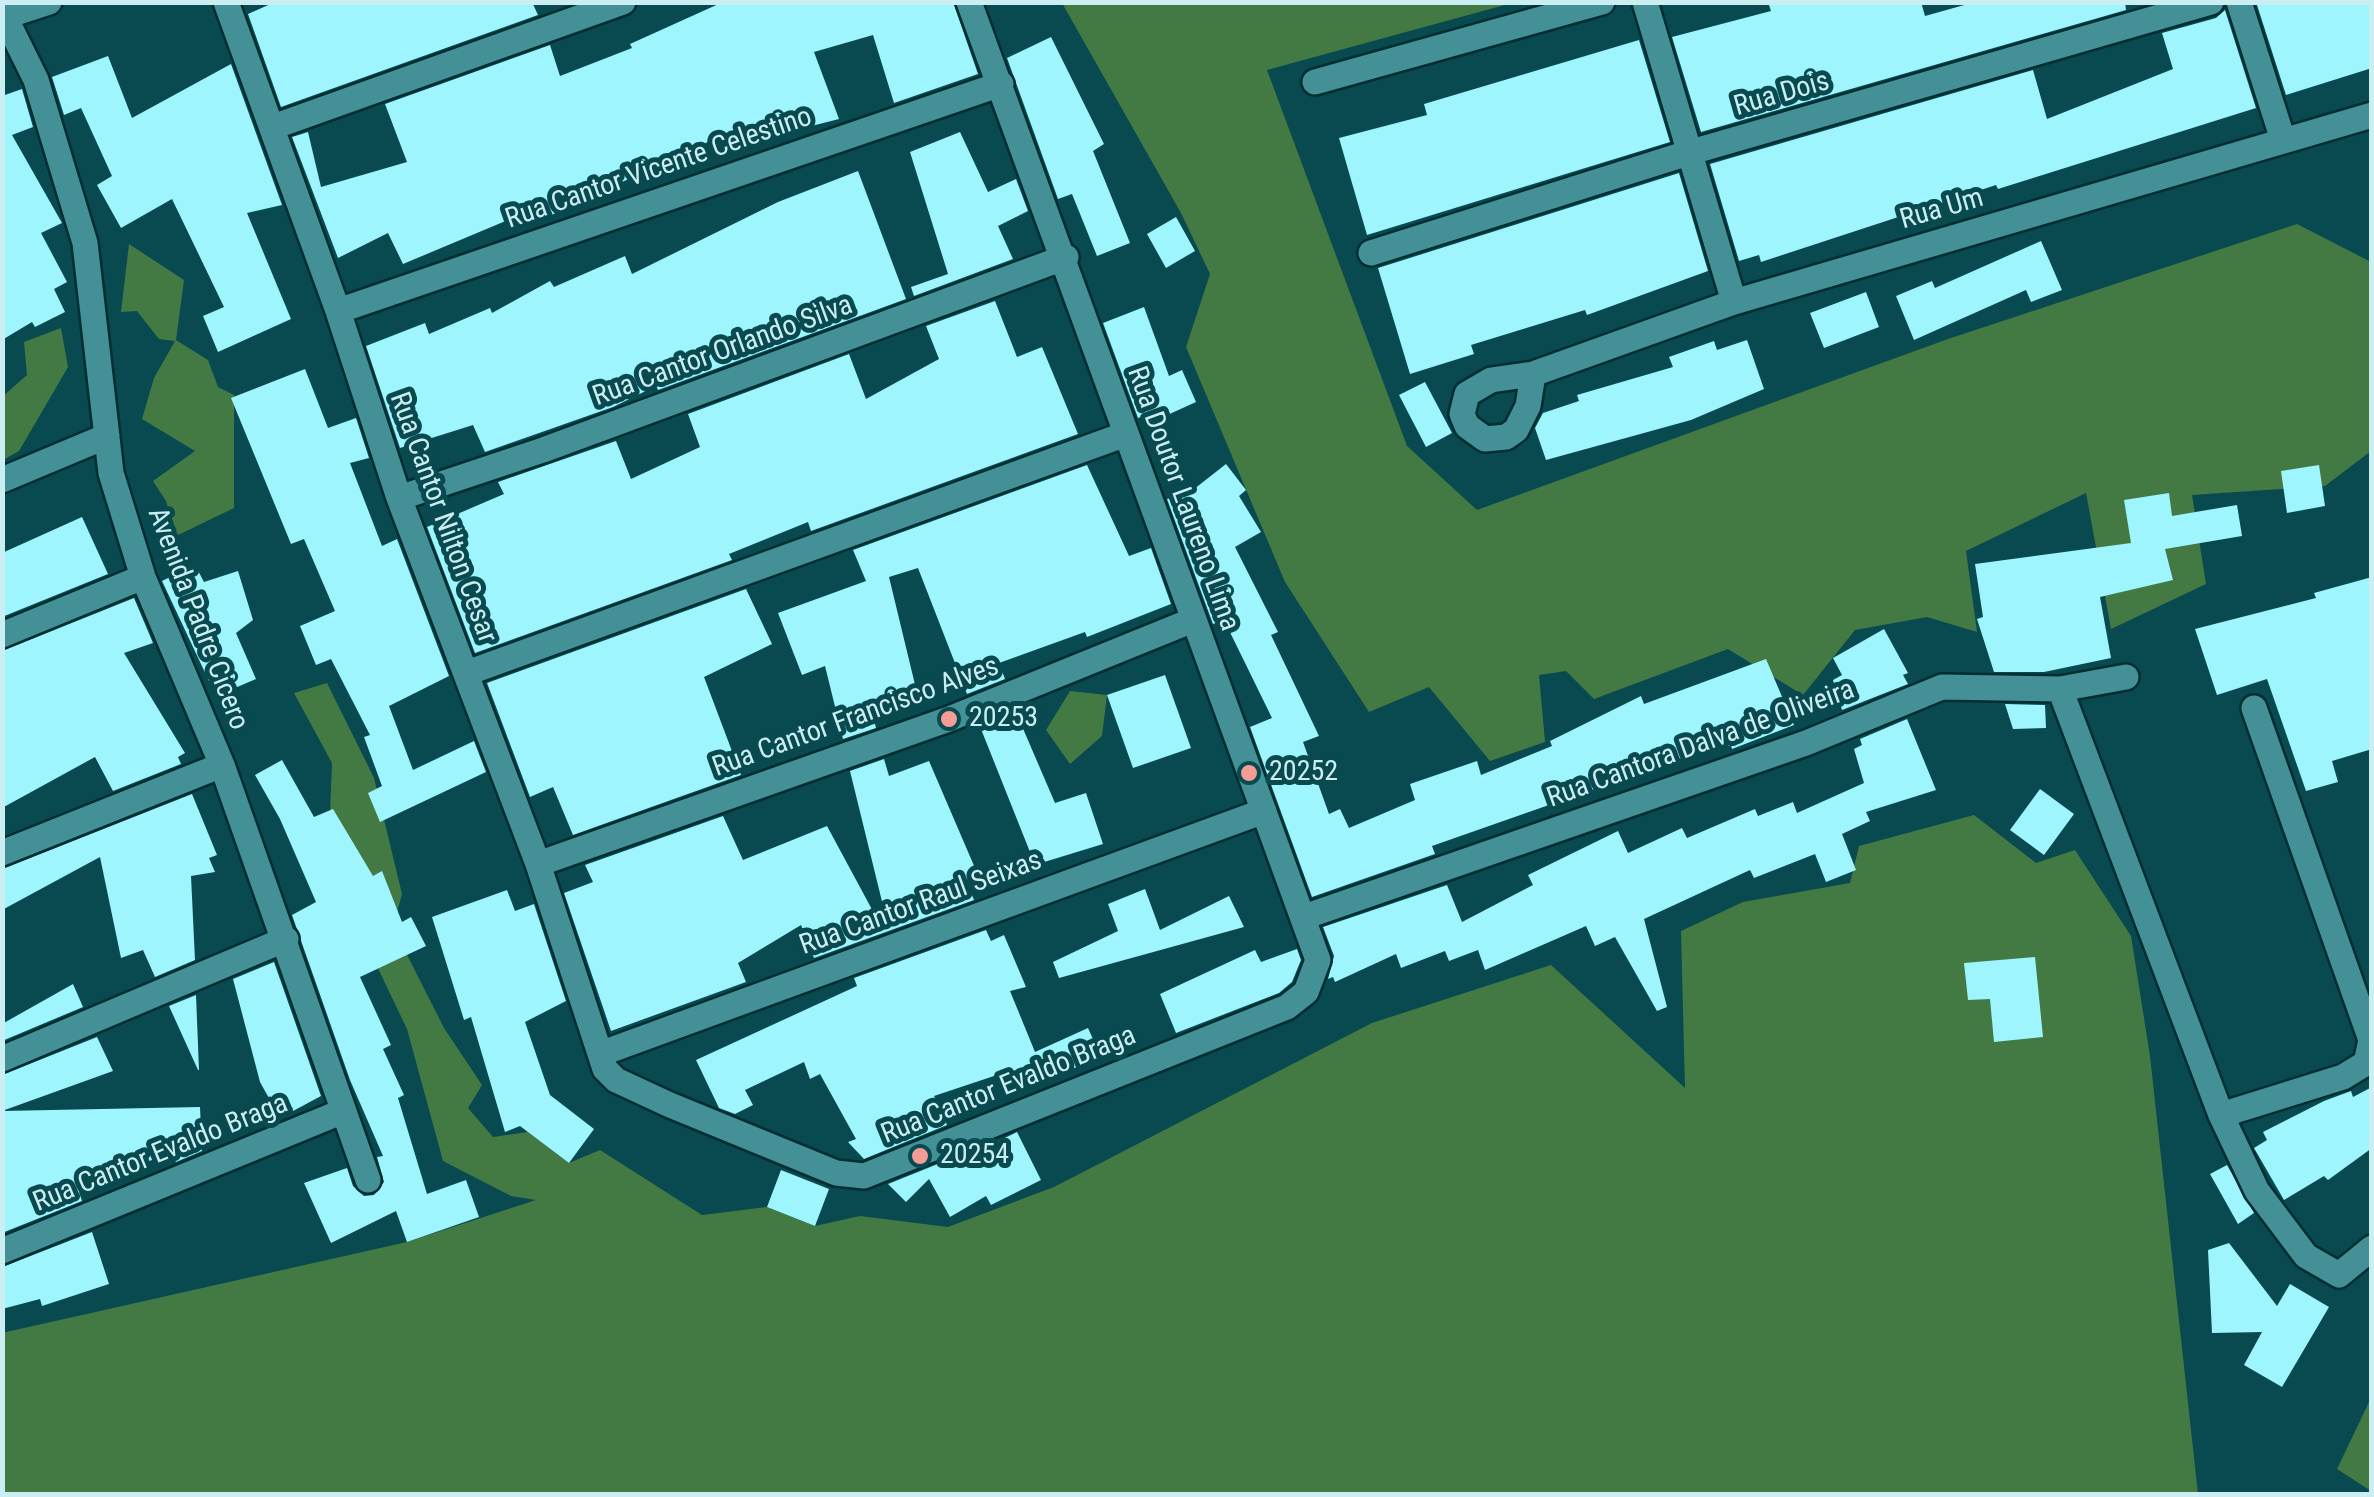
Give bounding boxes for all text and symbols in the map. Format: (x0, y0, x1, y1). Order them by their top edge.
street label: Rua Dois (1731, 65, 1833, 125)
street label: Rua Cantor Vicente Celestino (502, 101, 816, 237)
street label: Rua Um (1896, 182, 1988, 238)
street label: Rua Cantor Orlando Silva (589, 289, 857, 415)
street label: Rua Doutor Laureno Lima (1119, 362, 1245, 636)
street label: Rua Cantor Nilton Cesar (381, 388, 503, 648)
street label: Avenida Padre Cicero (139, 503, 255, 735)
street label: Rua Cantor Francisco Alves (708, 651, 1004, 785)
street label: Rua Cantora Dalva de Oliveira (1543, 674, 1859, 816)
place label: 20253 (969, 702, 1038, 736)
marker: 20253 (938, 708, 960, 730)
place label: 20252 (1269, 756, 1338, 790)
marker: 20252 (1238, 762, 1260, 784)
street label: Rua Cantor Raul Seixas (795, 845, 1047, 963)
street label: Rua Cantor Evaldo Braga (877, 1020, 1141, 1152)
street label: Rua Cantor Evaldo Braga (29, 1088, 293, 1220)
place label: 20254 (940, 1139, 1009, 1173)
marker: 20254 (909, 1145, 931, 1167)

